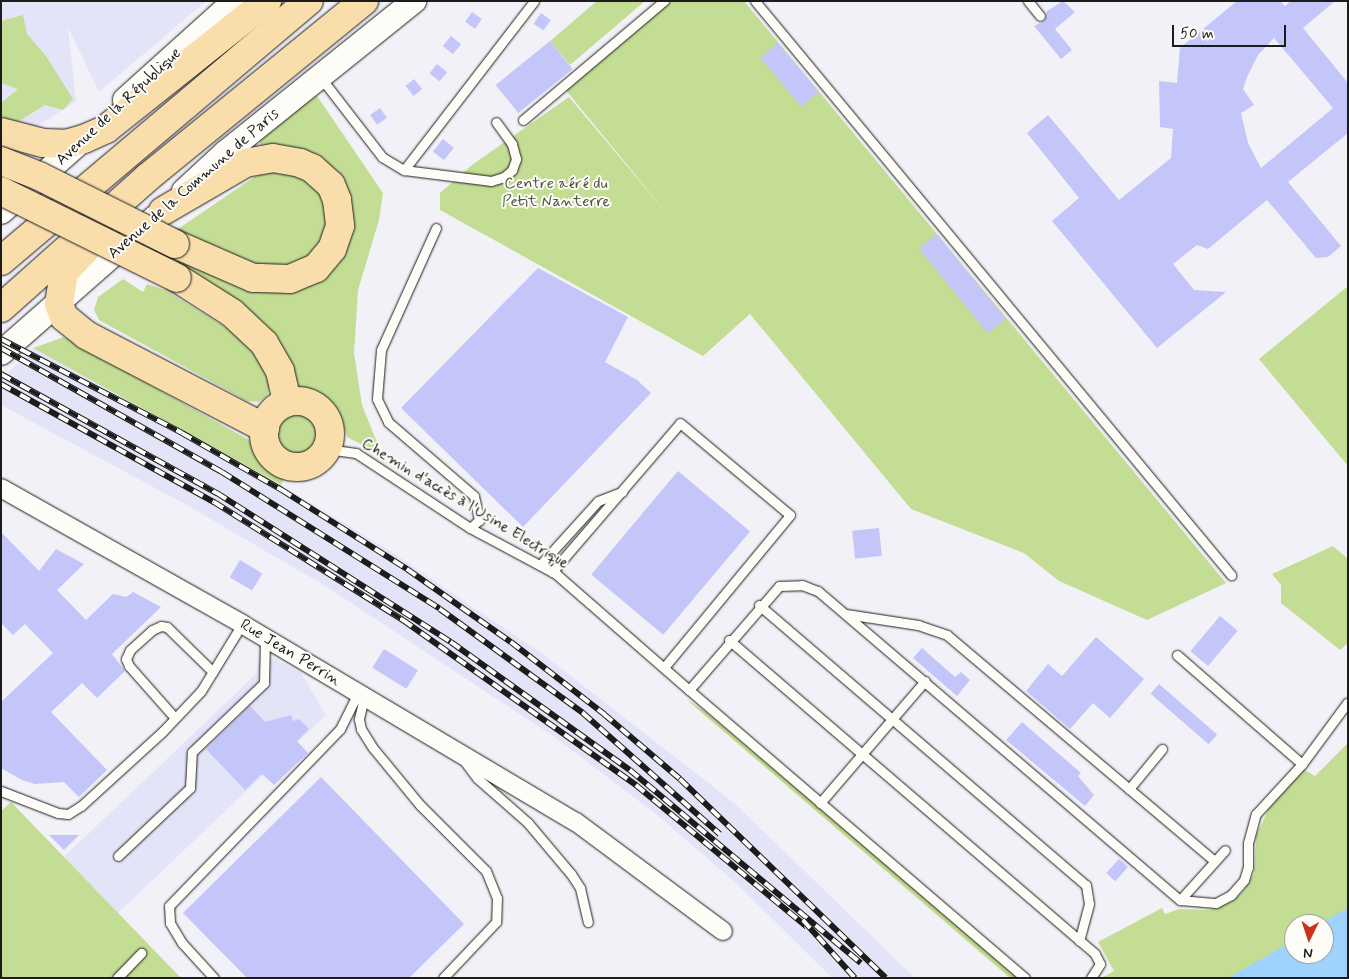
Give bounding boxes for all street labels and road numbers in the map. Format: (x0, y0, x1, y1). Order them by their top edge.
street label: Avenue de la République (53, 45, 185, 169)
street label: Avenue de la Commune de Paris (105, 105, 283, 263)
street label: Chemin d'accès à l'Usine Electrique (358, 435, 572, 573)
street label: Rue Jean Perrin (239, 617, 341, 689)

